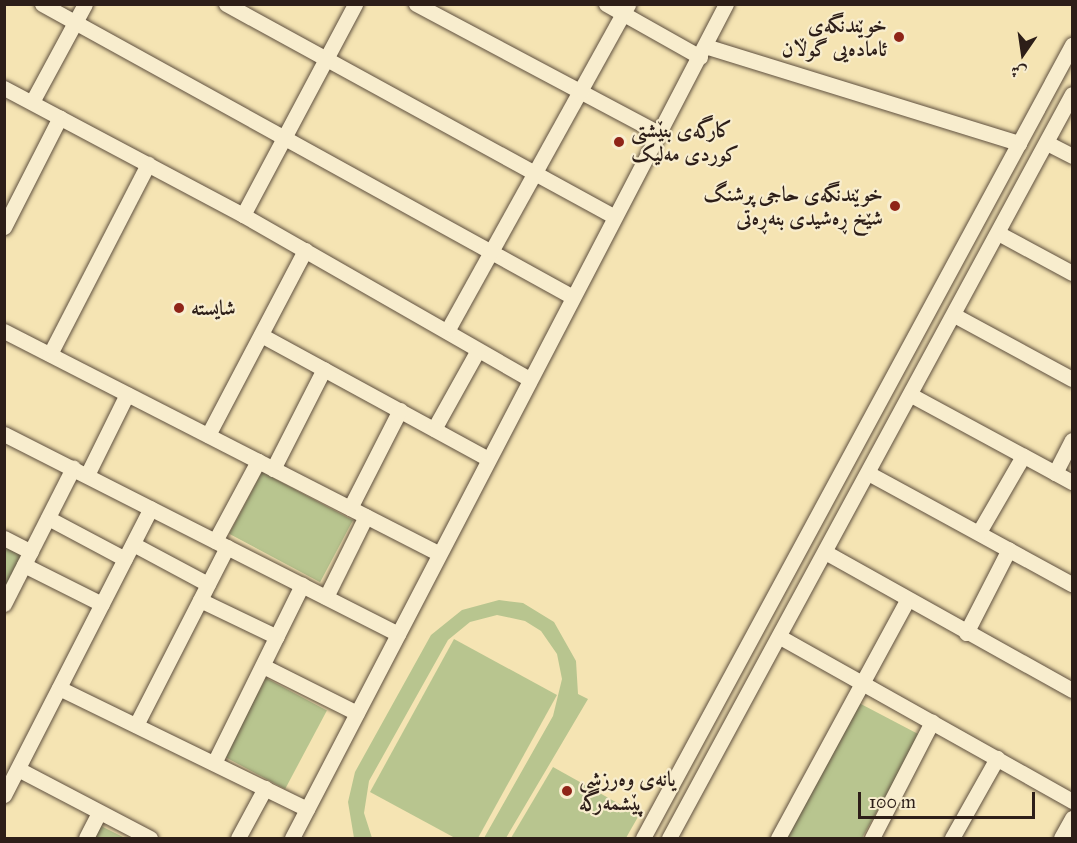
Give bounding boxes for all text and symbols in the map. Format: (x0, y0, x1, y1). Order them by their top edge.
place label: خوێندنگەی ئامادەیی گوڵان (782, 12, 887, 62)
north arrow (993, 24, 1053, 84)
marker: خوێندنگەی ئامادەیی گوڵان (892, 30, 906, 44)
text: ش (1009, 61, 1029, 83)
place label: کارگەی بنێشتی کوردی مەلیک (631, 117, 739, 167)
marker: کارگەی بنێشتی کوردی مەلیک (612, 135, 626, 149)
place label: خوێندنگەی حاجی پرشنگ شێخ ڕەشیدی بنەڕەتی (703, 181, 883, 231)
marker: خوێندنگەی حاجی پرشنگ شێخ ڕەشیدی بنەڕەتی (888, 199, 902, 213)
place label: شایستە (191, 295, 236, 321)
marker: شایستە (172, 301, 186, 315)
place label: یانەی وەرزشی پێشمەرگە (579, 766, 676, 816)
scale bar (861, 780, 1038, 818)
marker: یانەی وەرزشی پێشمەرگە (560, 784, 574, 798)
text: 100 m (869, 791, 916, 813)

